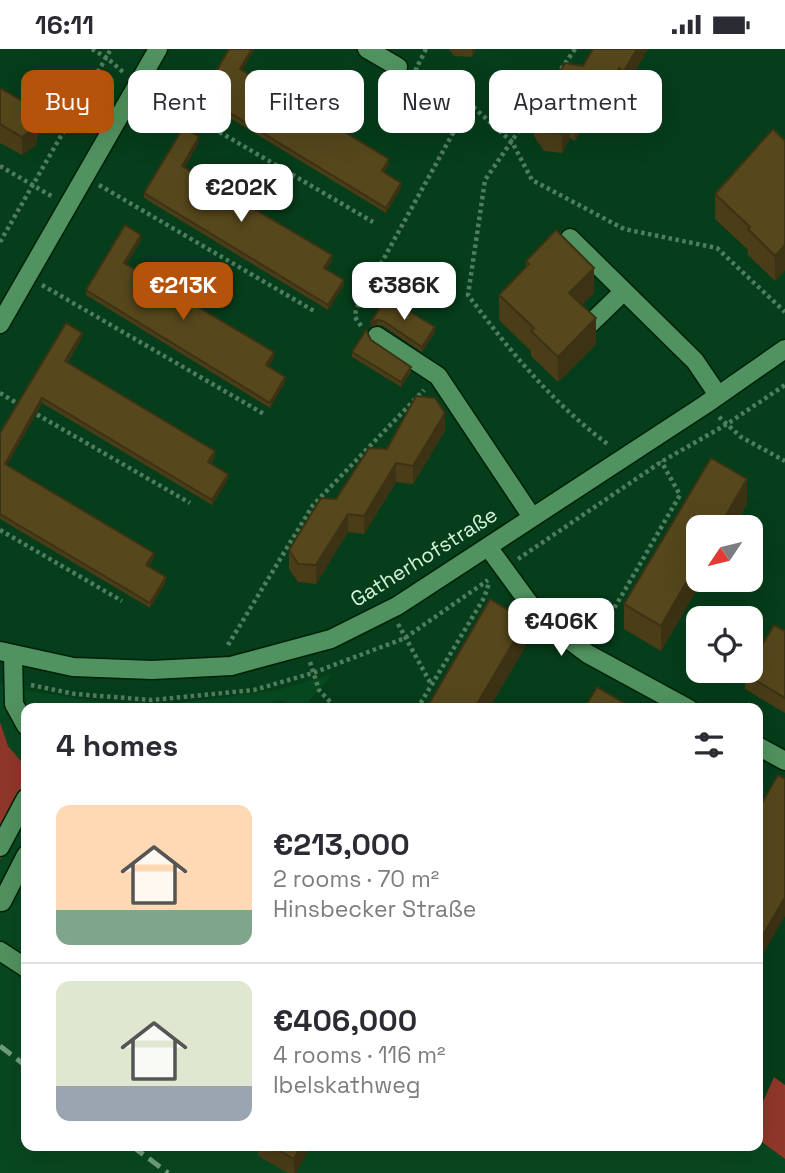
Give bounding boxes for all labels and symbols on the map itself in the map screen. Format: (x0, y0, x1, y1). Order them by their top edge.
pin: €202K (192, 165, 290, 224)
pin: €213K (134, 263, 232, 322)
pin: €386K (355, 263, 453, 322)
street label: Gatherhofstraße (345, 500, 502, 613)
north arrow (686, 515, 763, 591)
pin: €406K (512, 599, 610, 658)

